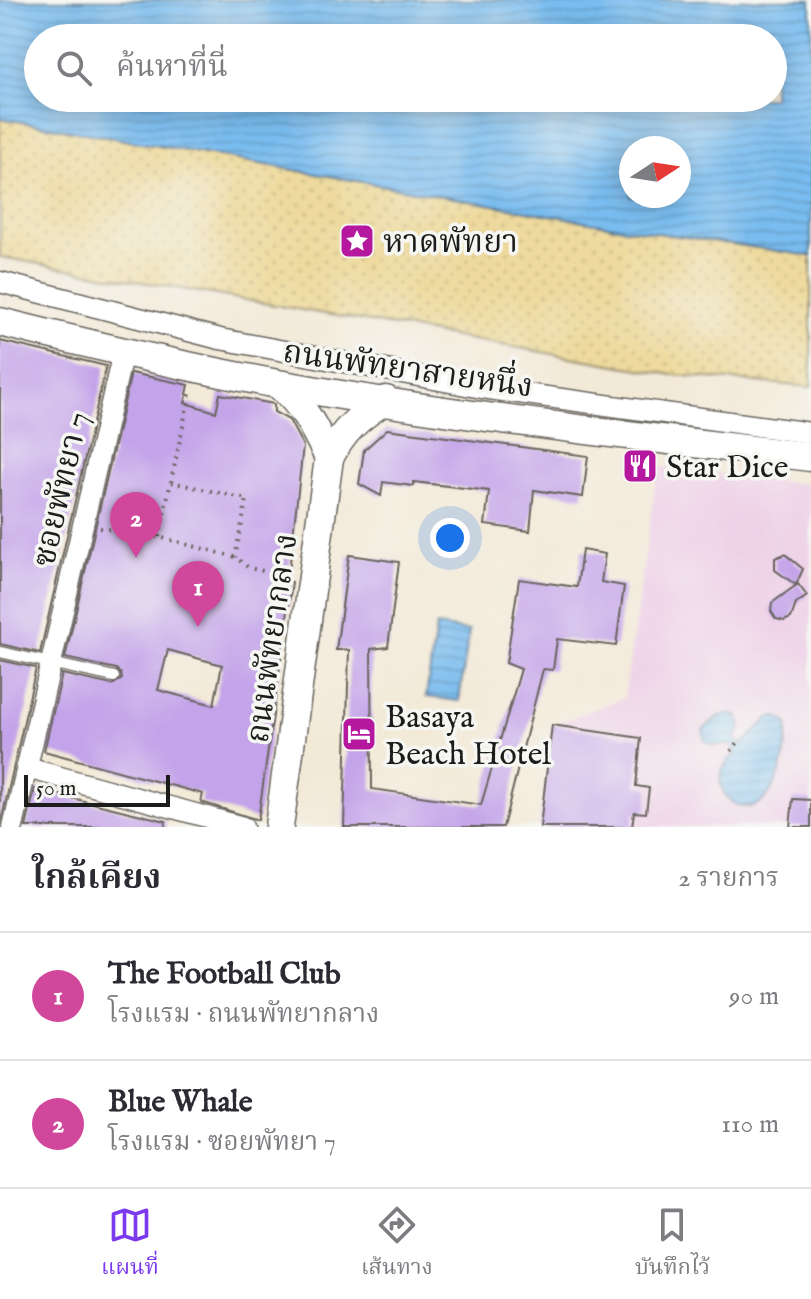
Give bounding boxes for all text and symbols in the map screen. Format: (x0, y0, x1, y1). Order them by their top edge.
search box (24, 24, 787, 112)
icon: search (52, 46, 96, 90)
text: ค้นหาที่นี่ (116, 49, 228, 87)
north arrow (619, 136, 691, 208)
place icon: หาดพัทยา (338, 222, 376, 260)
place label: หาดพัทยา (383, 223, 518, 264)
street label: ถนนพัทยาสายหนึ่ง (280, 328, 536, 408)
street label: ซอยพัทยา 7 (25, 408, 100, 571)
restaurant icon: Star Dice (621, 447, 659, 485)
place label: Star Dice (666, 448, 789, 489)
pin: 2 (110, 492, 162, 558)
your location (430, 518, 470, 558)
street label: ถนนพัทยากลาง (238, 531, 308, 746)
pin: 1 (172, 561, 224, 627)
place label: Basaya Beach Hotel (385, 698, 551, 776)
hotel icon: Basaya Beach Hotel (340, 715, 378, 753)
scale bar (24, 771, 170, 807)
text: 50 m (36, 775, 77, 803)
text: ใกล้เคียง (32, 857, 161, 900)
text: 2 รายการ (678, 862, 779, 895)
text: The Football Club (108, 956, 341, 994)
text: 1 (53, 980, 63, 1013)
text: 90 m (729, 980, 779, 1013)
text: โรงแรม · ถนนพัทยากลาง (108, 998, 379, 1031)
text: Blue Whale (108, 1084, 252, 1122)
text: 2 (52, 1108, 64, 1141)
text: 110 m (721, 1108, 779, 1141)
text: โรงแรม · ซอยพัทยา 7 (108, 1126, 336, 1159)
tab: แผนที่ (101, 1203, 159, 1286)
tab: เส้นทาง (361, 1203, 433, 1286)
tab: บันทึกไว้ (635, 1203, 710, 1286)

